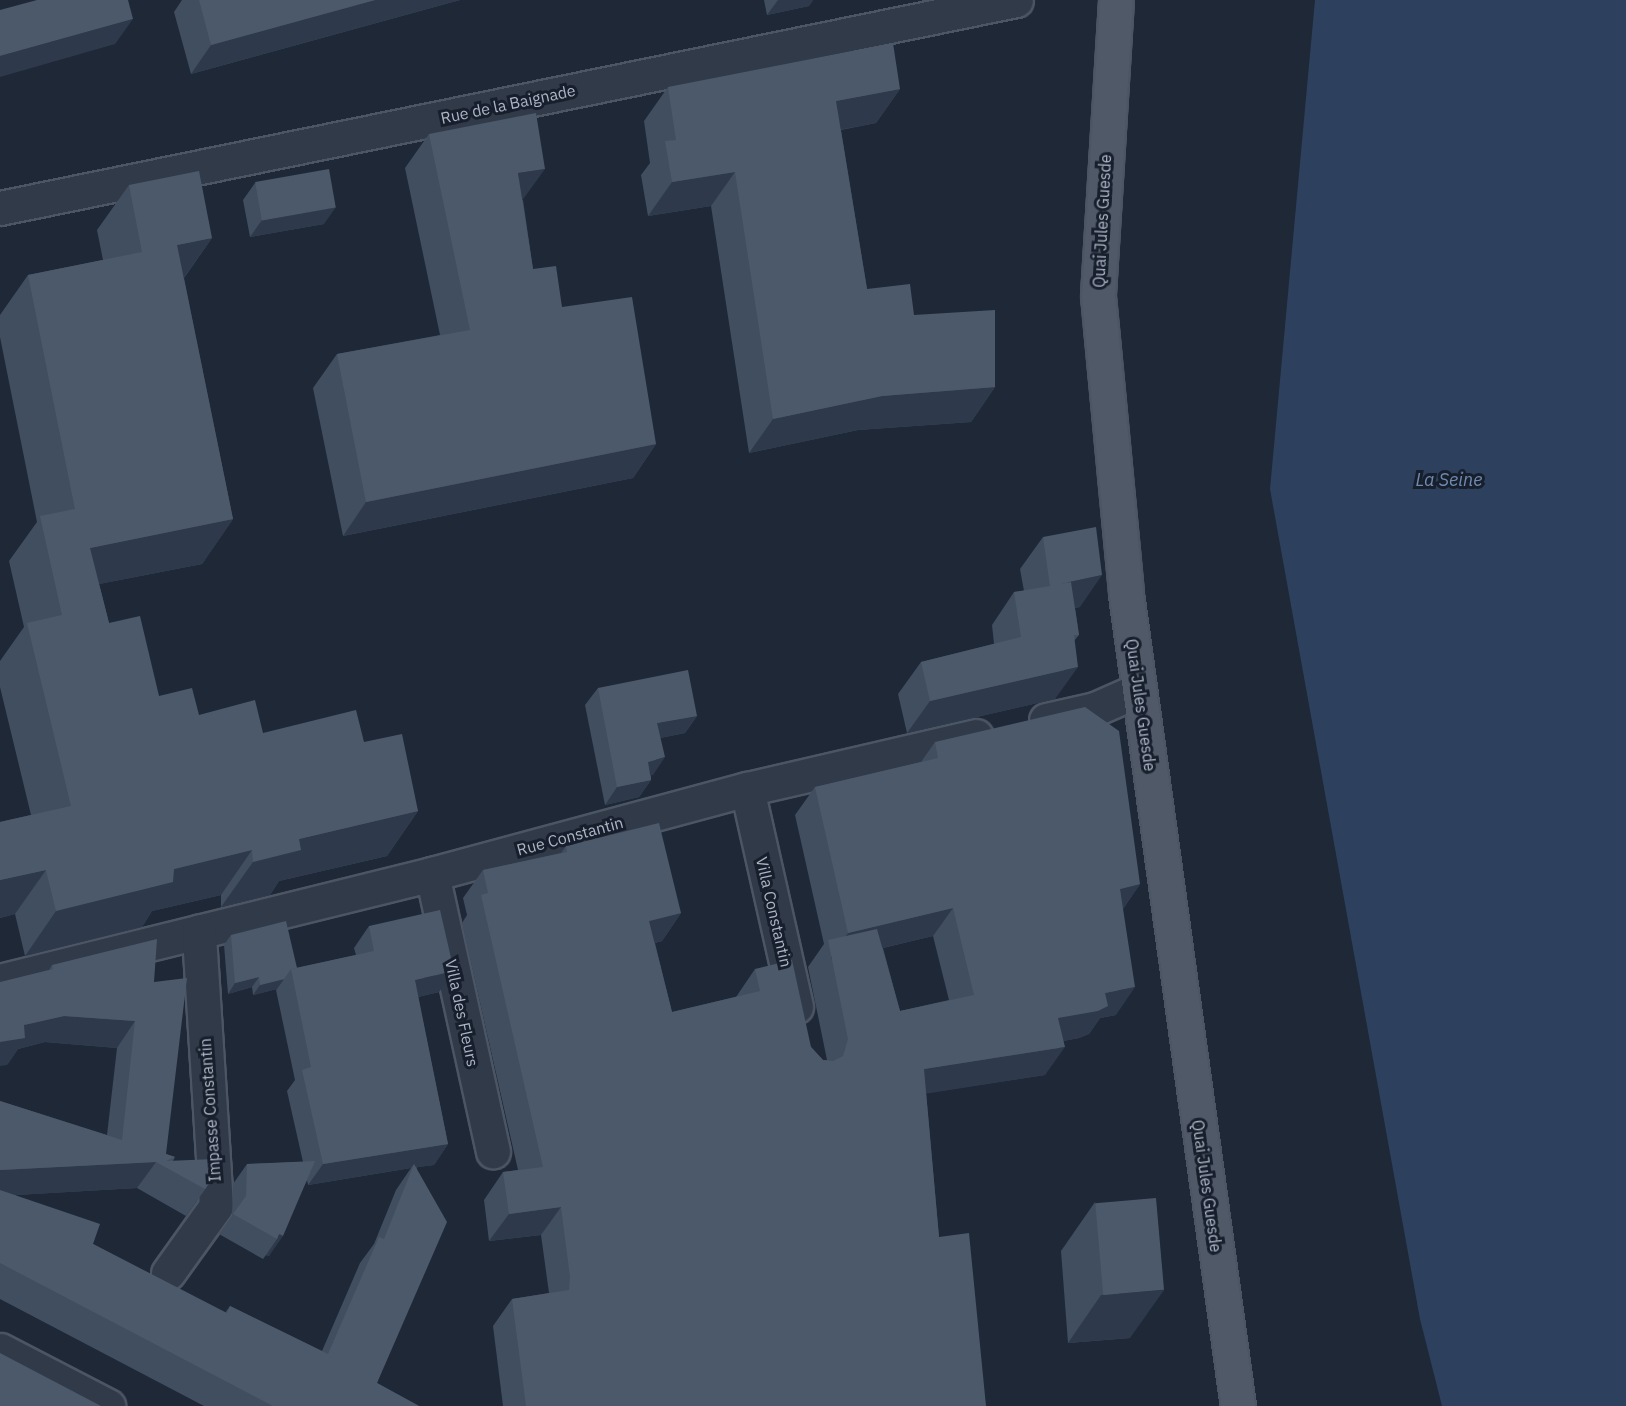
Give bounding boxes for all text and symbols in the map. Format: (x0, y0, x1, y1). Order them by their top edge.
street label: Rue de la Baignade (439, 80, 577, 128)
street label: Quai Jules Guesde (1089, 154, 1115, 288)
water label: La Seine (1416, 469, 1482, 491)
street label: Quai Jules Guesde (1122, 638, 1160, 772)
street label: Rue Constantin (515, 813, 625, 859)
street label: Villa Constantin (752, 855, 796, 969)
street label: Villa des Fleurs (441, 958, 483, 1068)
street label: Impasse Constantin (195, 1038, 225, 1182)
street label: Quai Jules Guesde (1188, 1119, 1226, 1253)

